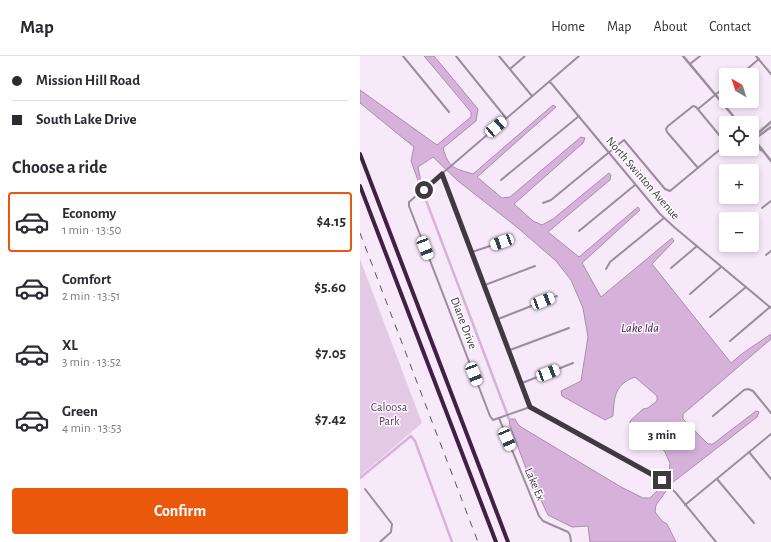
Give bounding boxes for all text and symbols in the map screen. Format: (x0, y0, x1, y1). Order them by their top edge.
text: Map (20, 18, 54, 37)
text: Home (551, 20, 585, 34)
text: Map (607, 20, 631, 34)
text: About (653, 20, 687, 34)
text: Contact (709, 20, 751, 34)
north arrow (719, 68, 759, 108)
map controls (719, 68, 759, 252)
text: Mission Hill Road (36, 73, 140, 88)
text: South Lake Drive (36, 112, 137, 127)
car (483, 115, 509, 139)
button: locate (719, 116, 759, 156)
street label: North Swinton Avenue (604, 134, 682, 222)
text: Choose a ride (12, 159, 107, 177)
button: + (719, 164, 759, 204)
route start (415, 181, 433, 199)
icon: car (14, 204, 50, 240)
text: Economy (62, 206, 116, 221)
button: − (719, 212, 759, 252)
text: $4.15 (316, 214, 346, 229)
text: 1 min · 13:50 (62, 224, 121, 237)
car (489, 232, 515, 252)
car (415, 235, 435, 261)
icon: car (14, 270, 50, 306)
text: Comfort (62, 272, 111, 287)
text: $5.60 (314, 280, 346, 295)
text: 2 min · 13:51 (62, 290, 120, 303)
car (530, 291, 556, 311)
street label: Diane Drive (449, 295, 479, 351)
water label: Lake Ida (621, 322, 659, 335)
icon: car (14, 336, 50, 372)
text: XL (62, 338, 78, 353)
text: $7.05 (315, 346, 346, 361)
text: 3 min · 13:52 (62, 356, 121, 369)
car (464, 361, 484, 387)
car (535, 363, 561, 383)
park label: Caloosa Park (371, 401, 408, 427)
icon: car (14, 402, 50, 438)
text: Green (62, 404, 98, 419)
text: $7.42 (315, 412, 346, 427)
text: 4 min · 13:53 (62, 422, 122, 435)
callout: 3 min (629, 422, 695, 450)
car (497, 426, 517, 452)
text: 3 min (648, 429, 676, 442)
street label: Lake Ex (523, 466, 547, 502)
route end (653, 471, 671, 489)
button: Confirm (12, 488, 348, 534)

